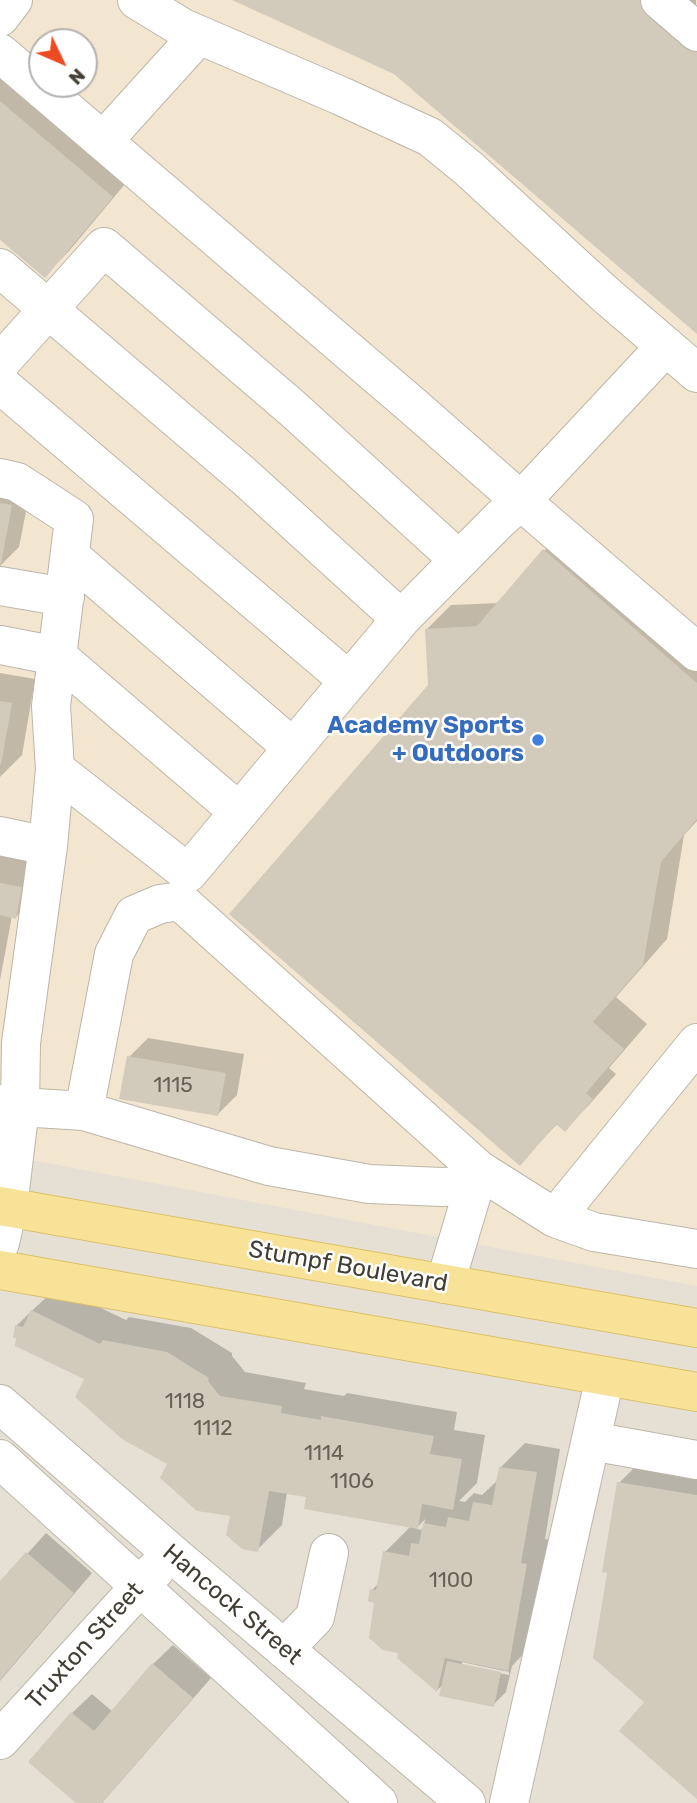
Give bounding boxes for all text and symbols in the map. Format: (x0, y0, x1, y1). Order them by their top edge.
north arrow (28, 28, 98, 98)
text: N (64, 64, 90, 89)
place label: Academy Sports + Outdoors (327, 712, 524, 768)
marker: Academy Sports + Outdoors (530, 732, 546, 748)
house number: 1115 (153, 1073, 193, 1099)
street label: Stumpf Boulevard (246, 1235, 450, 1299)
house number: 1118 (165, 1389, 205, 1415)
house number: 1112 (193, 1416, 233, 1442)
house number: 1114 (304, 1441, 344, 1467)
house number: 1106 (330, 1469, 374, 1495)
street label: Hancock Street (157, 1538, 307, 1672)
house number: 1100 (429, 1568, 473, 1594)
street label: Truxton Street (20, 1576, 150, 1716)

